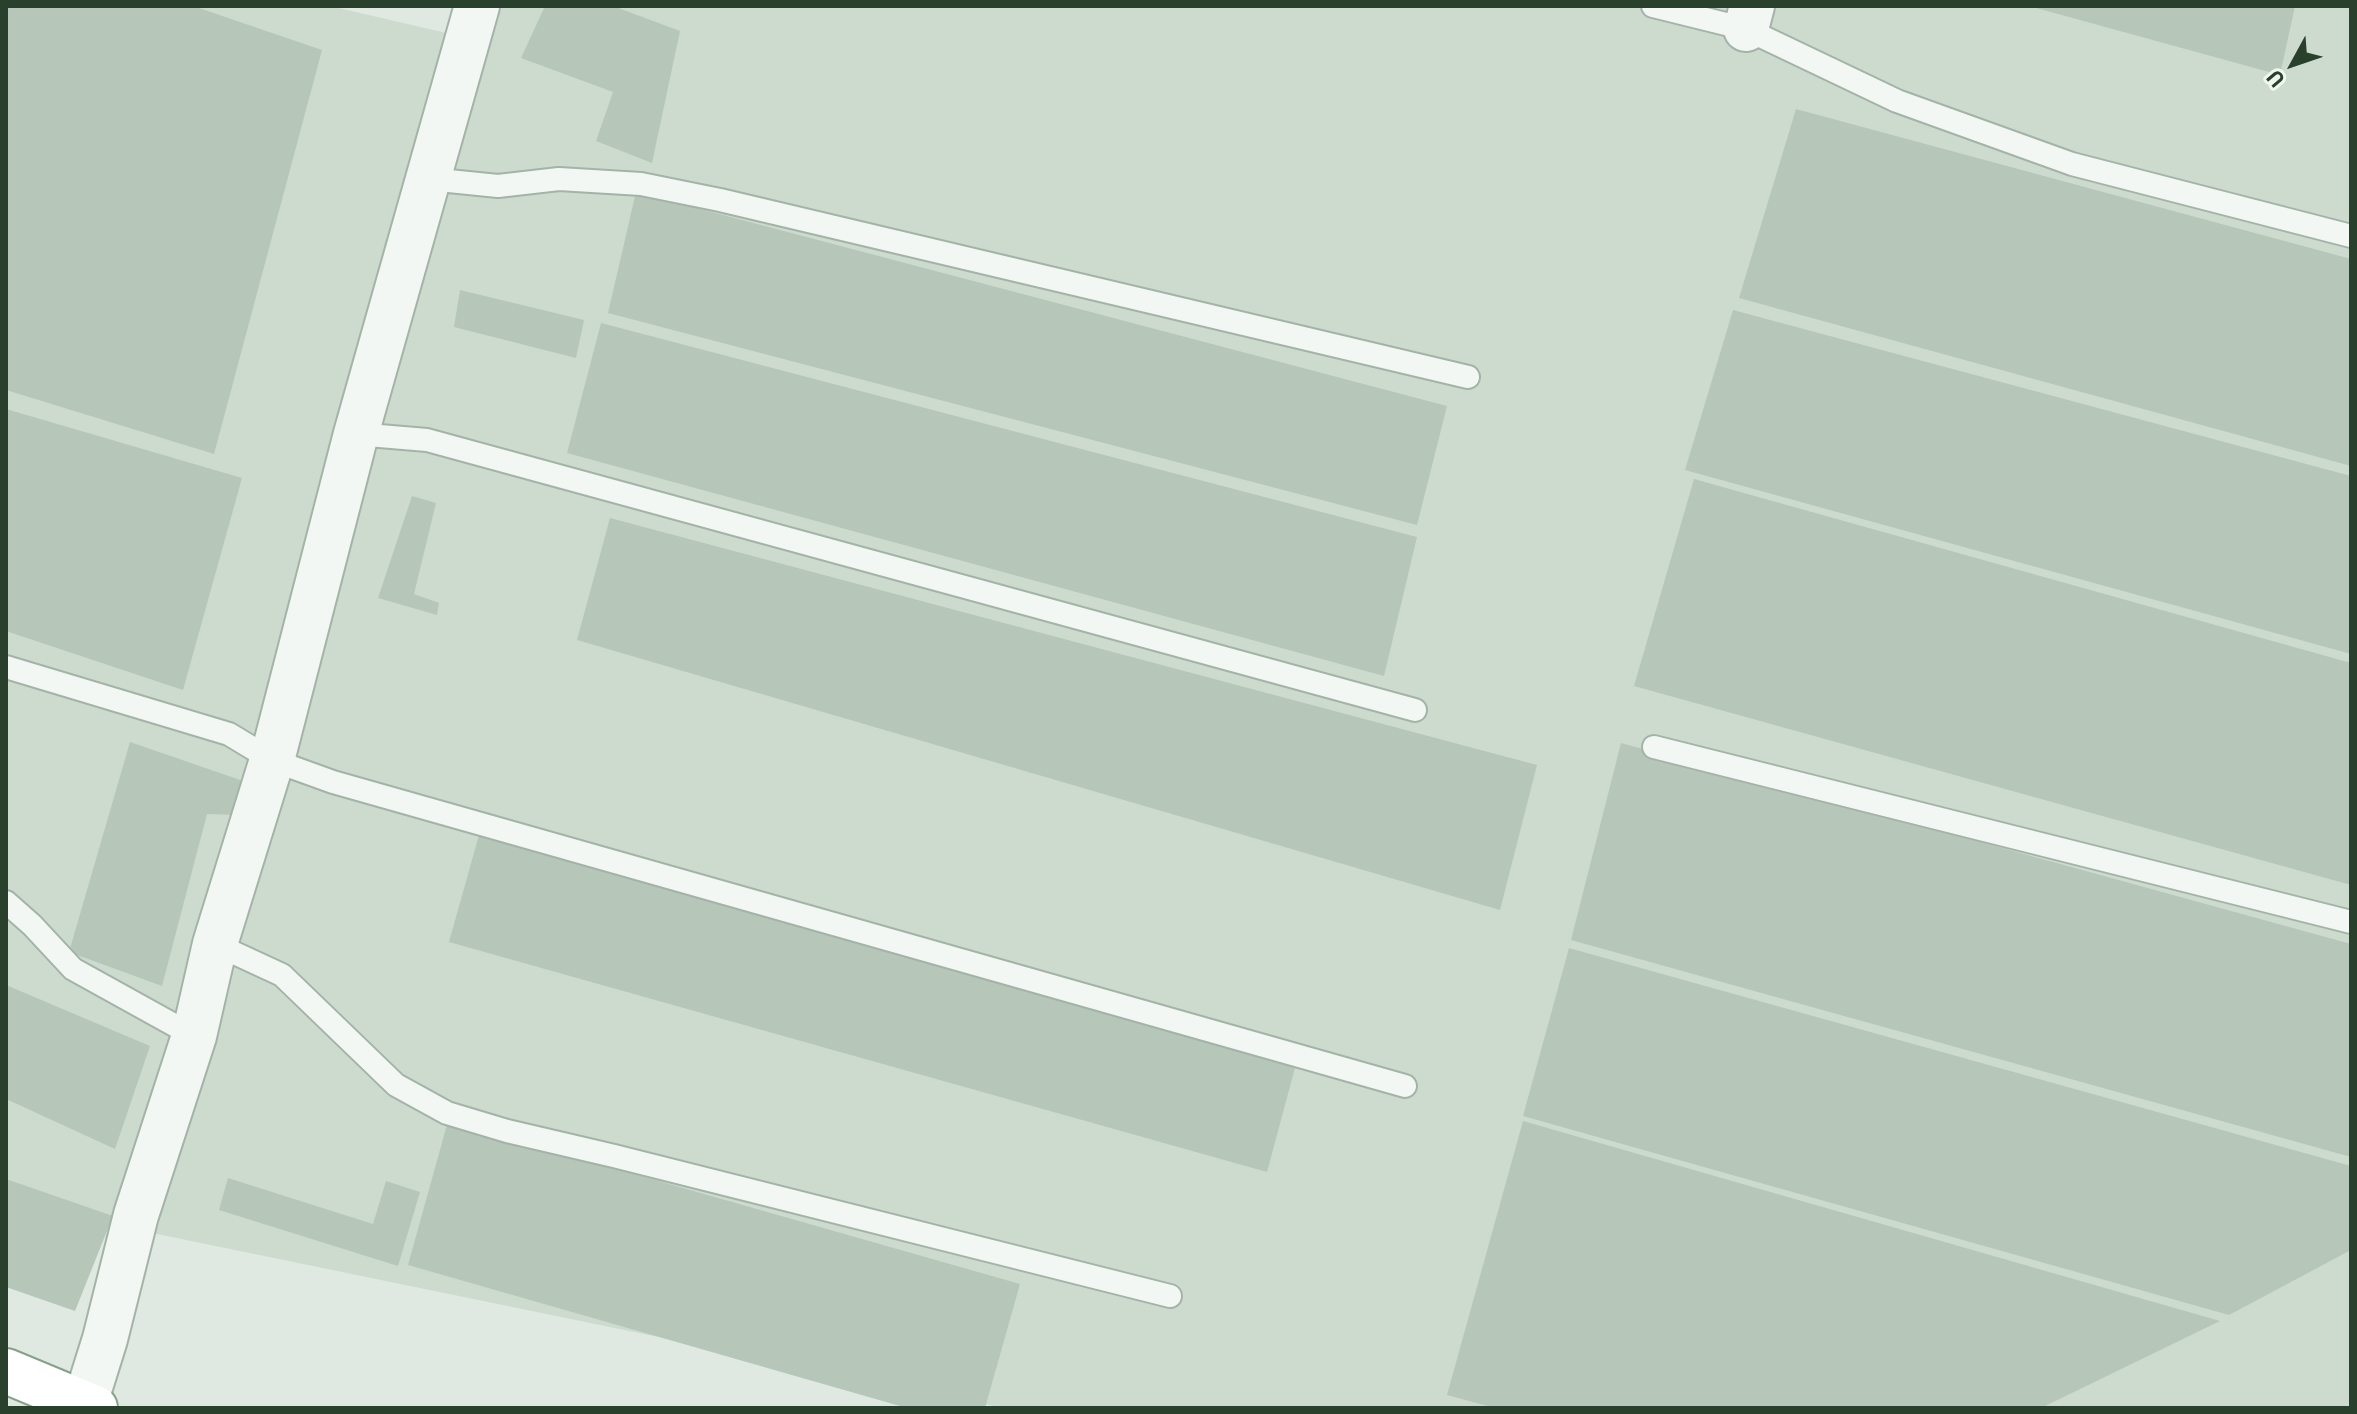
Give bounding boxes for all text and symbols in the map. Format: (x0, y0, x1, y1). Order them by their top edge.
north arrow (2253, 24, 2333, 104)
text: U (2260, 66, 2289, 93)

